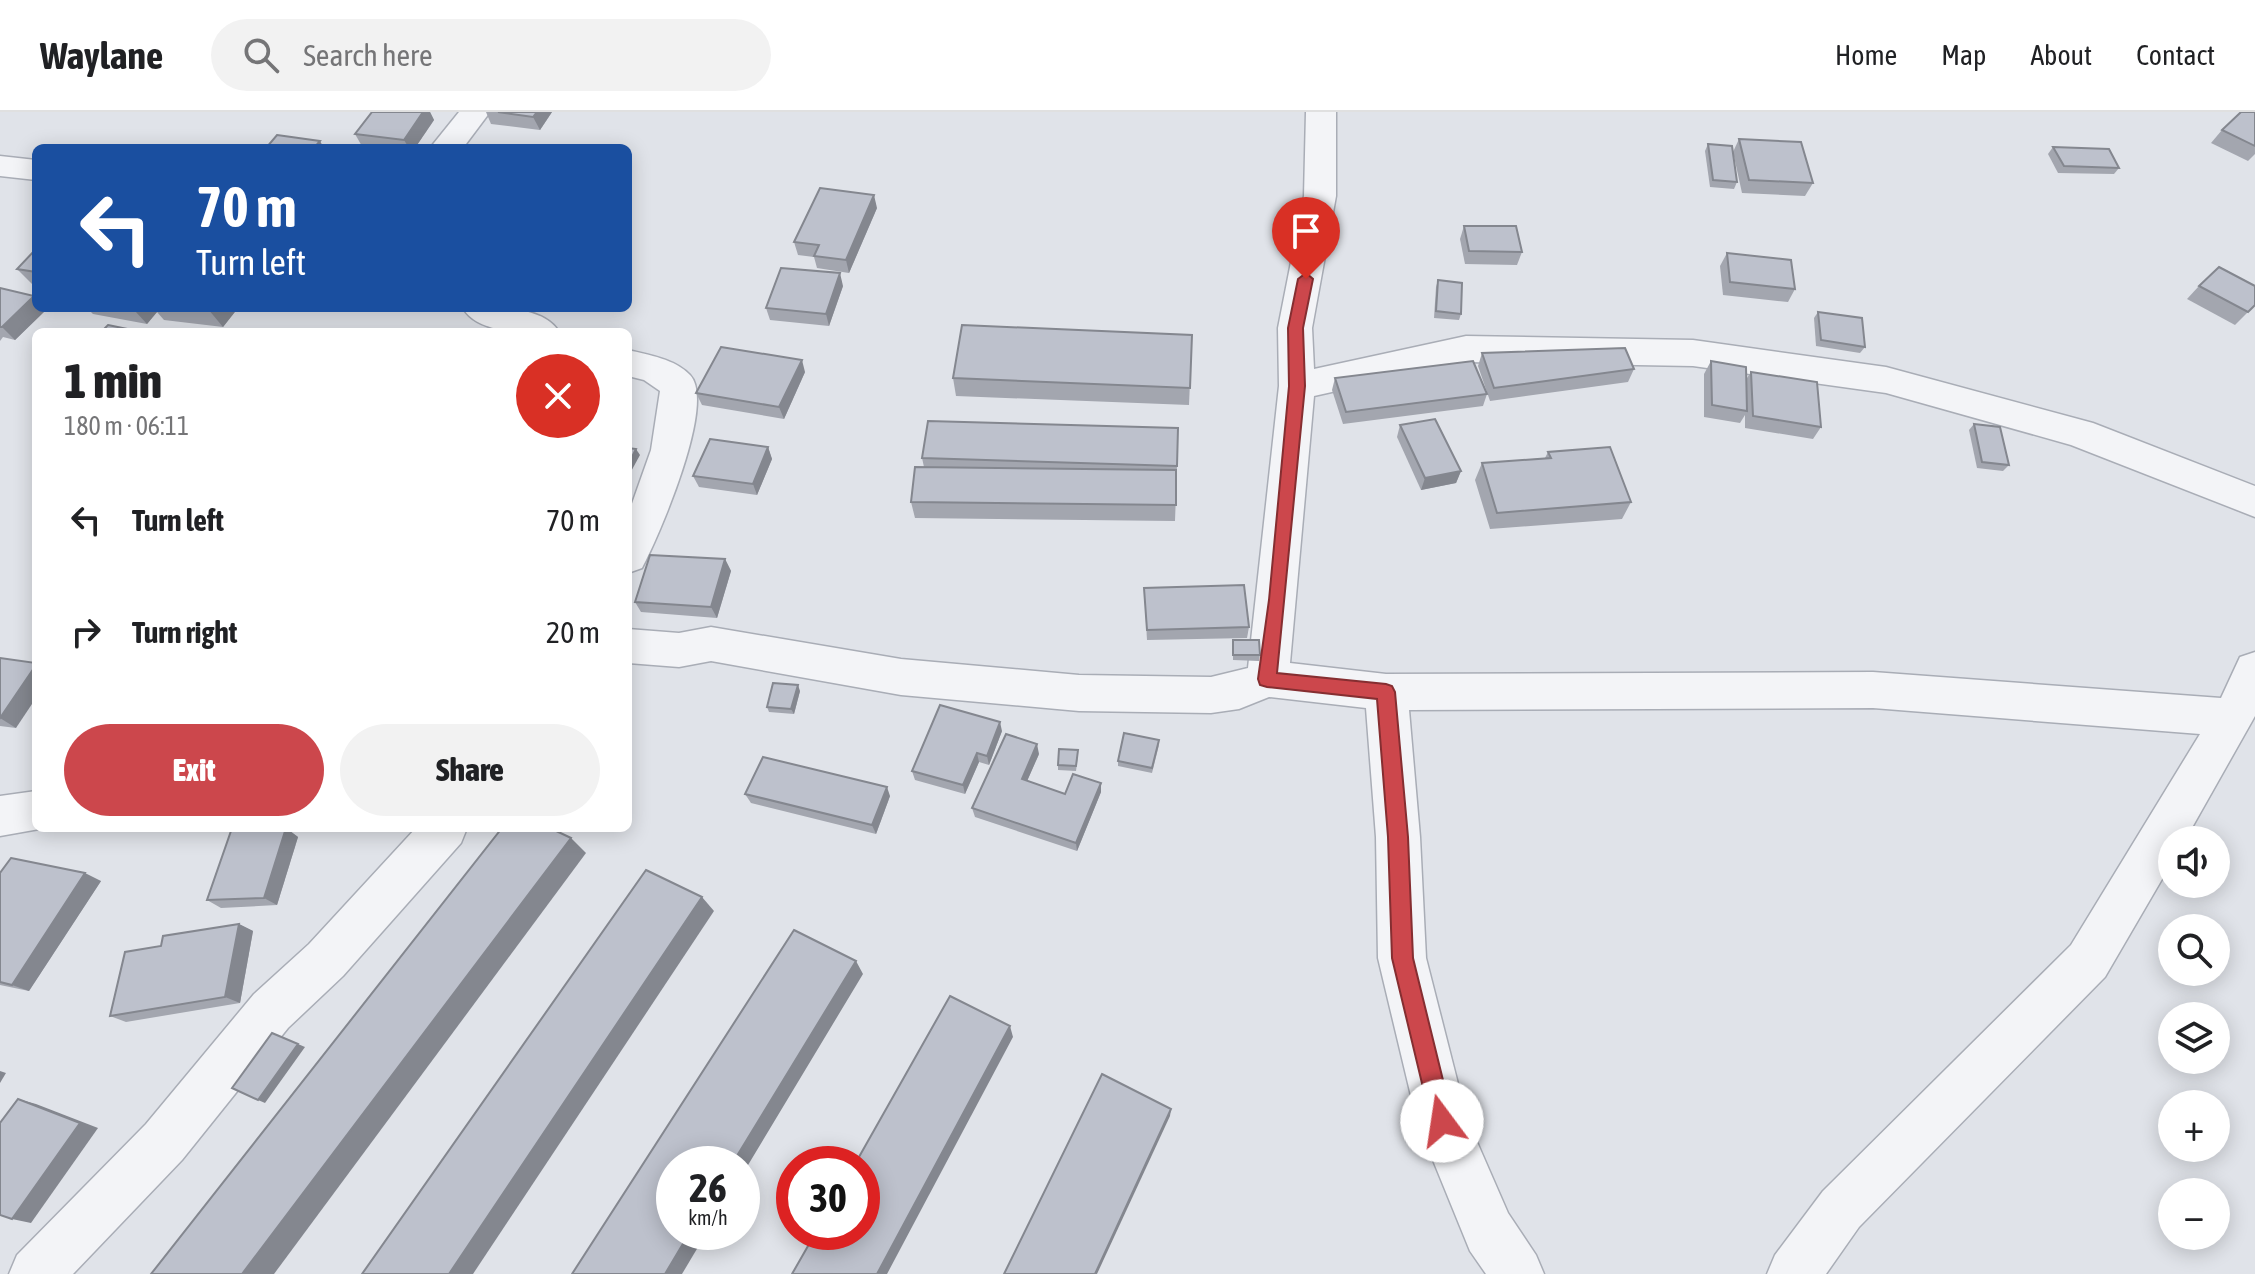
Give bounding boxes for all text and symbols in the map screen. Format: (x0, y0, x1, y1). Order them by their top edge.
search box (211, 19, 771, 91)
icon: search (239, 33, 283, 77)
text: Waylane (40, 34, 163, 77)
text: Search here (303, 38, 433, 72)
text: Home (1835, 39, 1897, 71)
text: Map (1941, 39, 1986, 71)
text: About (2030, 39, 2092, 71)
text: Contact (2136, 39, 2215, 71)
text: 70 m (196, 175, 297, 239)
icon: left (64, 176, 168, 280)
pin (1272, 197, 1340, 279)
icon: arrive (1284, 209, 1328, 253)
text: Turn left (196, 241, 306, 283)
text: 1 min (64, 353, 162, 408)
button: close (516, 354, 600, 438)
text: 180 m · 06:11 (64, 411, 189, 441)
icon: left (64, 498, 108, 542)
text: Turn left (132, 503, 224, 537)
text: 70 m (546, 503, 600, 537)
icon: right (64, 610, 108, 654)
text: Turn right (132, 615, 238, 649)
text: 20 m (546, 615, 600, 649)
button: Exit (64, 724, 324, 816)
button: Share (340, 724, 600, 816)
map controls (2158, 826, 2230, 1250)
button: sound (2158, 826, 2230, 898)
button: search (2158, 914, 2230, 986)
button: layers (2158, 1002, 2230, 1074)
position arrow (1400, 1079, 1484, 1163)
button: + (2158, 1090, 2230, 1162)
speed limit sign: 30 (776, 1146, 880, 1250)
text: 26 (689, 1165, 727, 1210)
button: − (2158, 1178, 2230, 1250)
text: km/h (688, 1206, 728, 1229)

